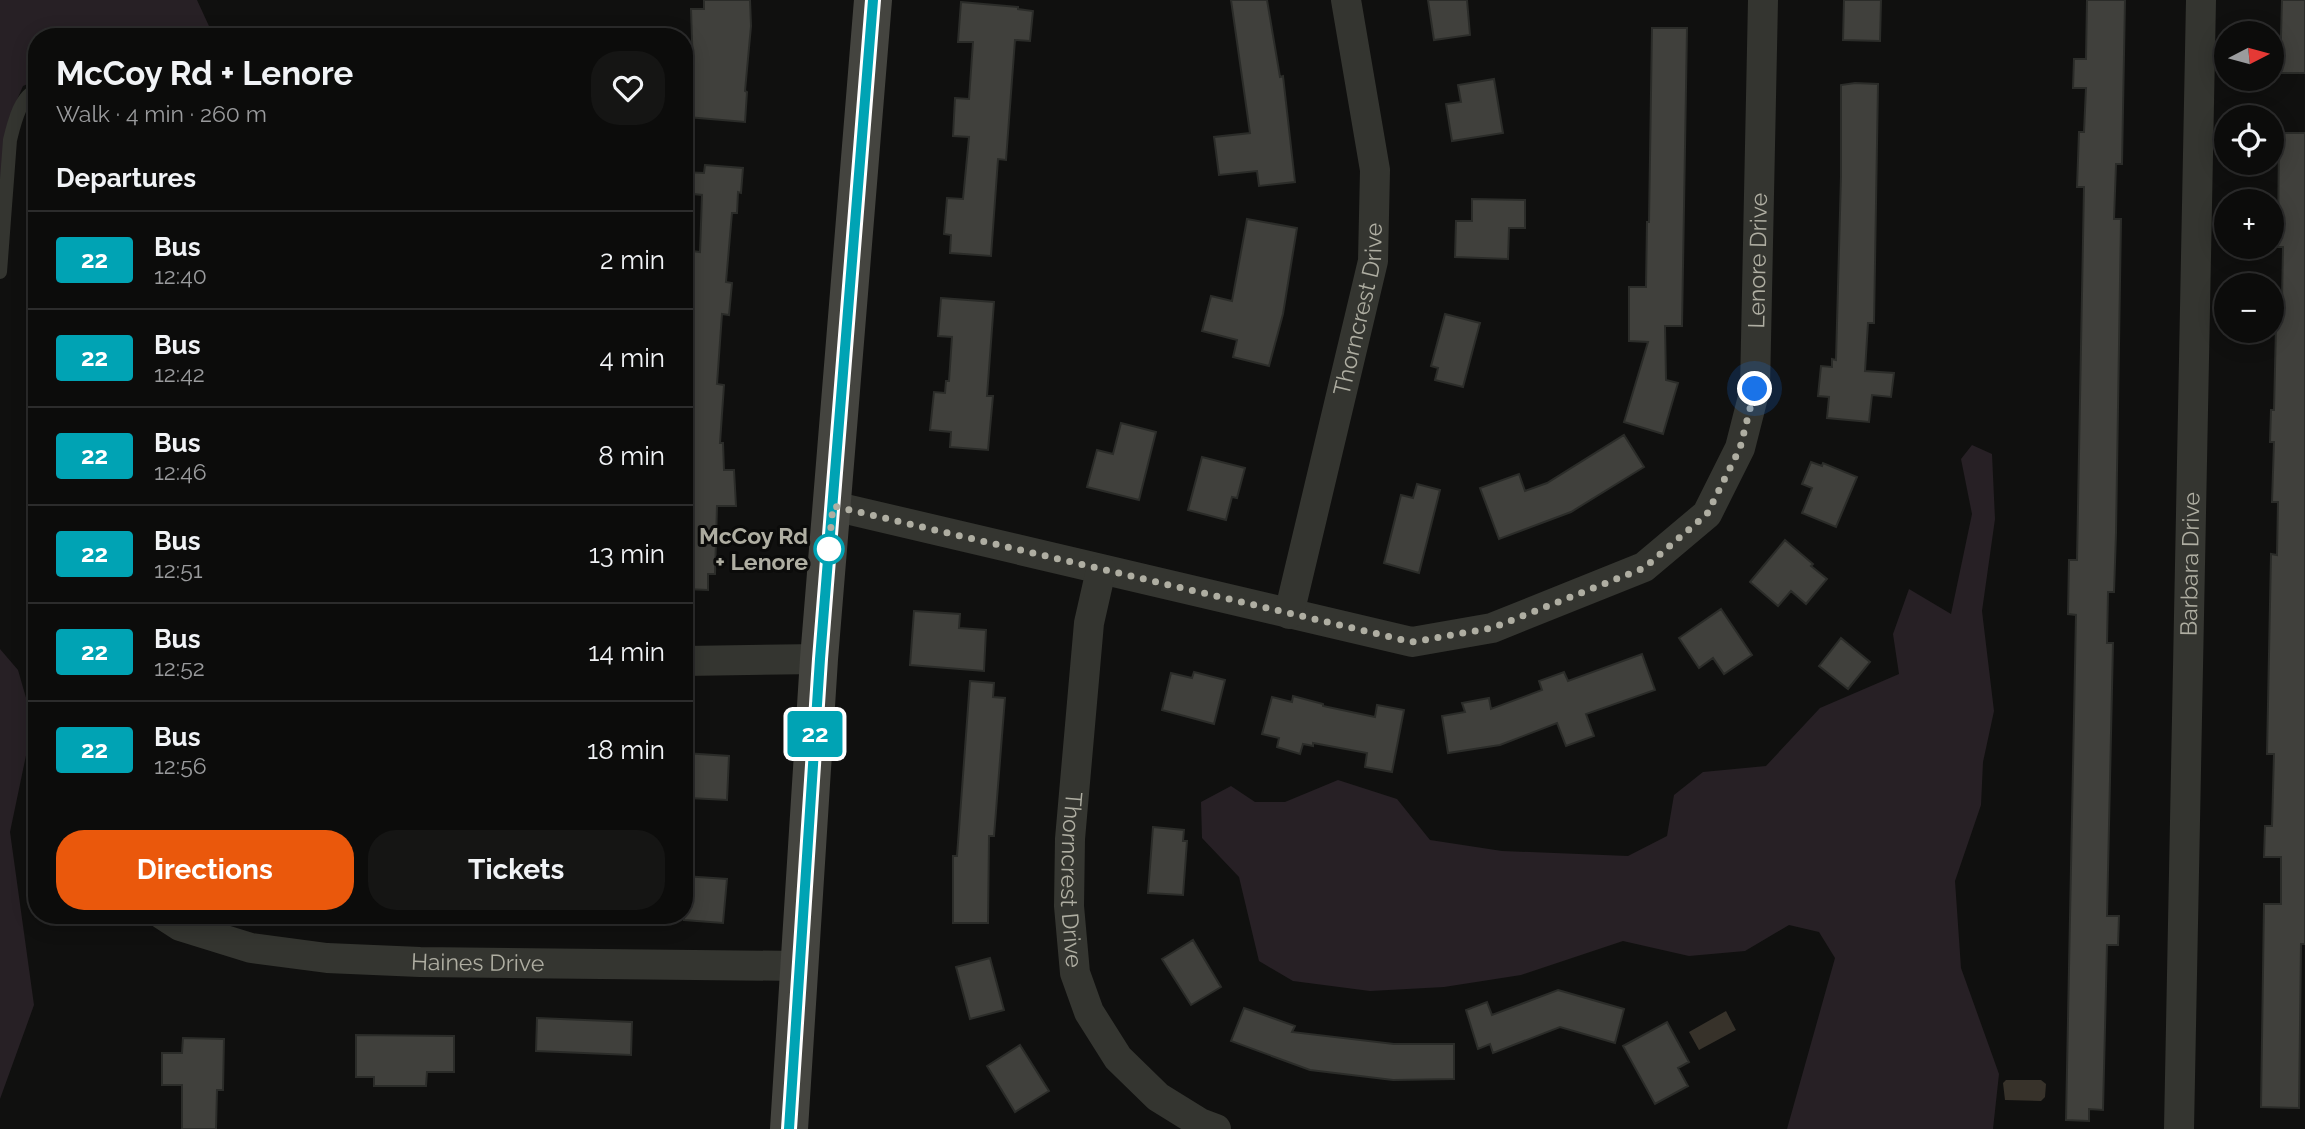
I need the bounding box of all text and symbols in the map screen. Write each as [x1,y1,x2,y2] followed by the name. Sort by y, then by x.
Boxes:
[2214,21,2284,91] north arrow
[2214,21,2284,343] map controls
[591,51,665,125] button: heart
[56,54,353,93] text: McCoy Rd + Lenore
[56,100,267,127] text: Walk · 4 min · 260 m
[2214,105,2284,175] button: locate
[56,163,196,193] text: Departures
[2214,189,2284,259] button: +
[1742,193,1772,329] street label: Lenore Drive
[1327,222,1387,398] street label: Thorncrest Drive
[154,232,201,262] text: Bus
[81,245,108,274] text: 22
[600,245,665,275] text: 2 min
[154,262,207,289] text: 12:40
[2214,273,2284,343] button: −
[154,330,201,360] text: Bus
[81,343,108,372] text: 22
[599,343,665,373] text: 4 min
[154,360,205,387] text: 12:42
[1737,371,1772,406] your location
[154,428,201,458] text: Bus
[81,441,108,470] text: 22
[598,441,665,471] text: 8 min
[154,458,207,485] text: 12:46
[2175,492,2204,636] street label: Barbara Drive
[699,522,808,575] place label: McCoy Rd + Lenore
[154,526,201,556] text: Bus
[814,534,844,564] marker: McCoy Rd + Lenore
[81,539,108,568] text: 22
[589,539,665,569] text: 13 min
[154,556,203,583] text: 12:51
[154,624,201,654] text: Bus
[81,637,108,666] text: 22
[588,637,665,667] text: 14 min
[154,654,205,681] text: 12:52
[784,711,846,757] line badge: 22
[801,719,829,748] text: 22
[154,722,201,752] text: Bus
[81,735,108,764] text: 22
[587,735,665,765] text: 18 min
[154,752,207,779] text: 12:56
[1056,791,1088,969] street label: Thorncrest Drive
[56,830,354,910] button: Directions
[368,830,665,910] button: Tickets
[410,948,544,976] street label: Haines Drive

